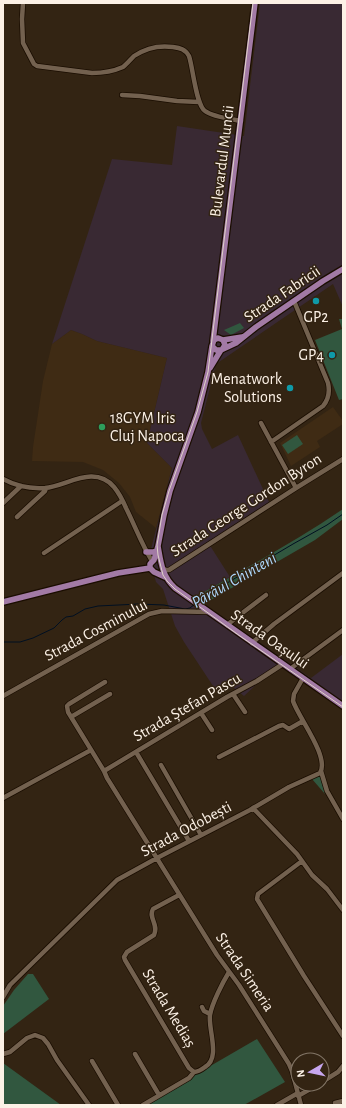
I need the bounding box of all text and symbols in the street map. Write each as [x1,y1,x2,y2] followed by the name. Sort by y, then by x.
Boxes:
[207,104,237,218] street label: Bulevardul Muncii
[241,263,323,325] street label: Strada Fabricii
[311,296,321,306] marker: GP2
[303,309,329,325] place label: GP2
[298,347,324,363] place label: GP4
[327,350,337,360] marker: GP4
[211,371,283,405] place label: Menatwork Solutions
[285,383,295,393] marker: Menatwork Solutions
[110,410,185,445] place label: 18GYM Iris Cluj Napoca
[97,422,107,432] marker: 18GYM Iris Cluj Napoca
[168,450,325,561] street label: Strada George Gordon Byron
[189,549,279,611] water label: Pârâul Chinteni
[42,596,150,664] street label: Strada Cosminului
[227,606,312,673] street label: Strada Oașului
[130,670,245,746] street label: Strada Ștefan Pascu
[138,798,235,861] street label: Strada Odobești
[213,930,277,1014] street label: Strada Simeria
[138,966,199,1051] street label: Strada Mediaș
[290,1052,330,1092] north arrow
[295,1069,307,1078] text: N

